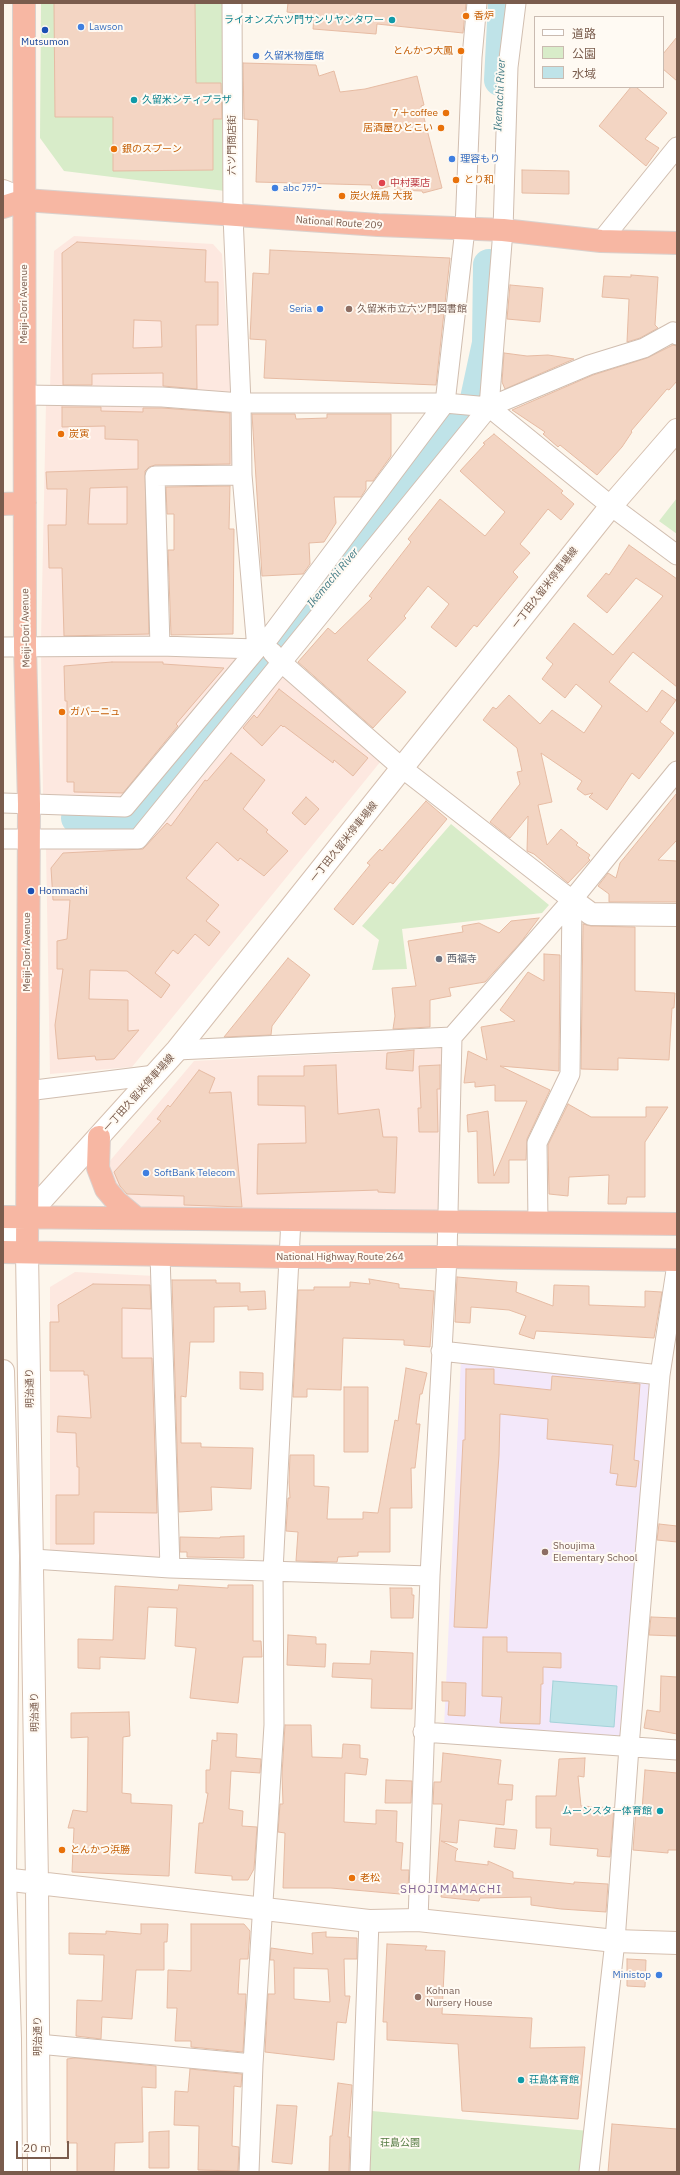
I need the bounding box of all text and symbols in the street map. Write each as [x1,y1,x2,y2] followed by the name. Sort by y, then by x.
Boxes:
[474,10,494,22] place label: 香炉
[461,11,471,21] marker: 香炉
[224,14,384,26] place label: ライオンズ六ツ門サンリヤンタワー
[387,15,397,25] marker: ライオンズ六ツ門サンリヤンタワー
[534,16,664,88] legend
[89,21,123,33] place label: Lawson
[76,22,86,32] marker: Lawson
[40,25,50,35] marker: Mutsumon
[572,26,596,41] text: 道路
[21,36,69,48] place label: Mutsumon
[393,45,453,57] place label: とんかつ大鳳
[456,46,466,56] marker: とんかつ大鳳
[572,46,596,61] text: 公園
[264,50,324,62] place label: 久留米物産館
[251,51,261,61] marker: 久留米物産館
[492,58,508,132] water label: Ikemachi River
[572,66,596,81] text: 水域
[142,94,232,106] place label: 久留米シティプラザ
[129,95,139,105] marker: 久留米シティプラザ
[390,107,438,119] place label: ７＋coffee
[441,108,451,118] marker: ７＋coffee
[226,115,238,175] street label: 六ツ門商店街
[363,122,433,134] place label: 居酒屋ひとこい
[436,123,446,133] marker: 居酒屋ひとこい
[122,143,182,155] place label: 銀のスプーン
[109,144,119,154] marker: 銀のスプーン
[460,153,500,165] place label: 理容もり
[447,154,457,164] marker: 理容もり
[464,174,494,186] place label: とり和
[451,175,461,185] marker: とり和
[390,177,430,189] place label: 中村薬店
[377,178,387,188] marker: 中村薬店
[283,182,322,194] place label: abc ﾌﾗﾜｰ
[270,183,280,193] marker: abc ﾌﾗﾜｰ
[350,190,412,202] place label: 炭火焼鳥 大我
[337,191,347,201] marker: 炭火焼鳥 大我
[295,214,383,232] street label: National Route 209
[18,264,30,344] street label: Meiji-Dori Avenue
[289,303,312,315] place label: Seria
[357,303,467,315] place label: 久留米市立六ツ門図書館
[315,304,325,314] marker: Seria
[344,304,354,314] marker: 久留米市立六ツ門図書館
[69,428,89,440] place label: 炭寅
[56,429,66,439] marker: 炭寅
[509,545,581,631] street label: 一丁田久留米停車場線
[305,546,361,610] water label: Ikemachi River
[19,588,33,668] street label: Meiji-Dori Avenue
[70,706,120,718] place label: ガバーニュ
[57,707,67,717] marker: ガバーニュ
[308,799,380,885] street label: 一丁田久留米停車場線
[39,885,88,897] place label: Hommachi
[26,886,36,896] marker: Hommachi
[21,912,33,992] street label: Meiji-Dori Avenue
[447,953,477,965] place label: 西福寺
[434,954,444,964] marker: 西福寺
[101,1052,177,1134] street label: 一丁田久留米停車場線
[154,1167,235,1179] place label: SoftBank Telecom
[141,1168,151,1178] marker: SoftBank Telecom
[276,1251,404,1263] street label: National Highway Route 264
[24,1368,36,1408] street label: 明治通り
[553,1540,637,1564] place label: Shoujima Elementary School
[540,1547,550,1557] marker: Shoujima Elementary School
[29,1692,41,1732] street label: 明治通り
[562,1805,652,1817] place label: ムーンスター体育館
[655,1806,665,1816] marker: ムーンスター体育館
[70,1844,130,1856] place label: とんかつ浜勝
[57,1845,67,1855] marker: とんかつ浜勝
[360,1872,380,1884] place label: 老松
[347,1873,357,1883] marker: 老松
[400,1883,502,1897] district label: SHOJIMAMACHI
[613,1969,651,1981] place label: Ministop
[654,1970,664,1980] marker: Ministop
[426,1985,493,2008] place label: Kohnan Nursery House
[413,1992,423,2002] marker: Kohnan Nursery House
[32,2016,44,2056] street label: 明治通り
[529,2074,579,2086] place label: 荘島体育館
[516,2075,526,2085] marker: 荘島体育館
[18,2133,71,2159] scale bar
[380,2137,420,2149] park label: 荘島公園
[23,2140,51,2155] text: 20 m

